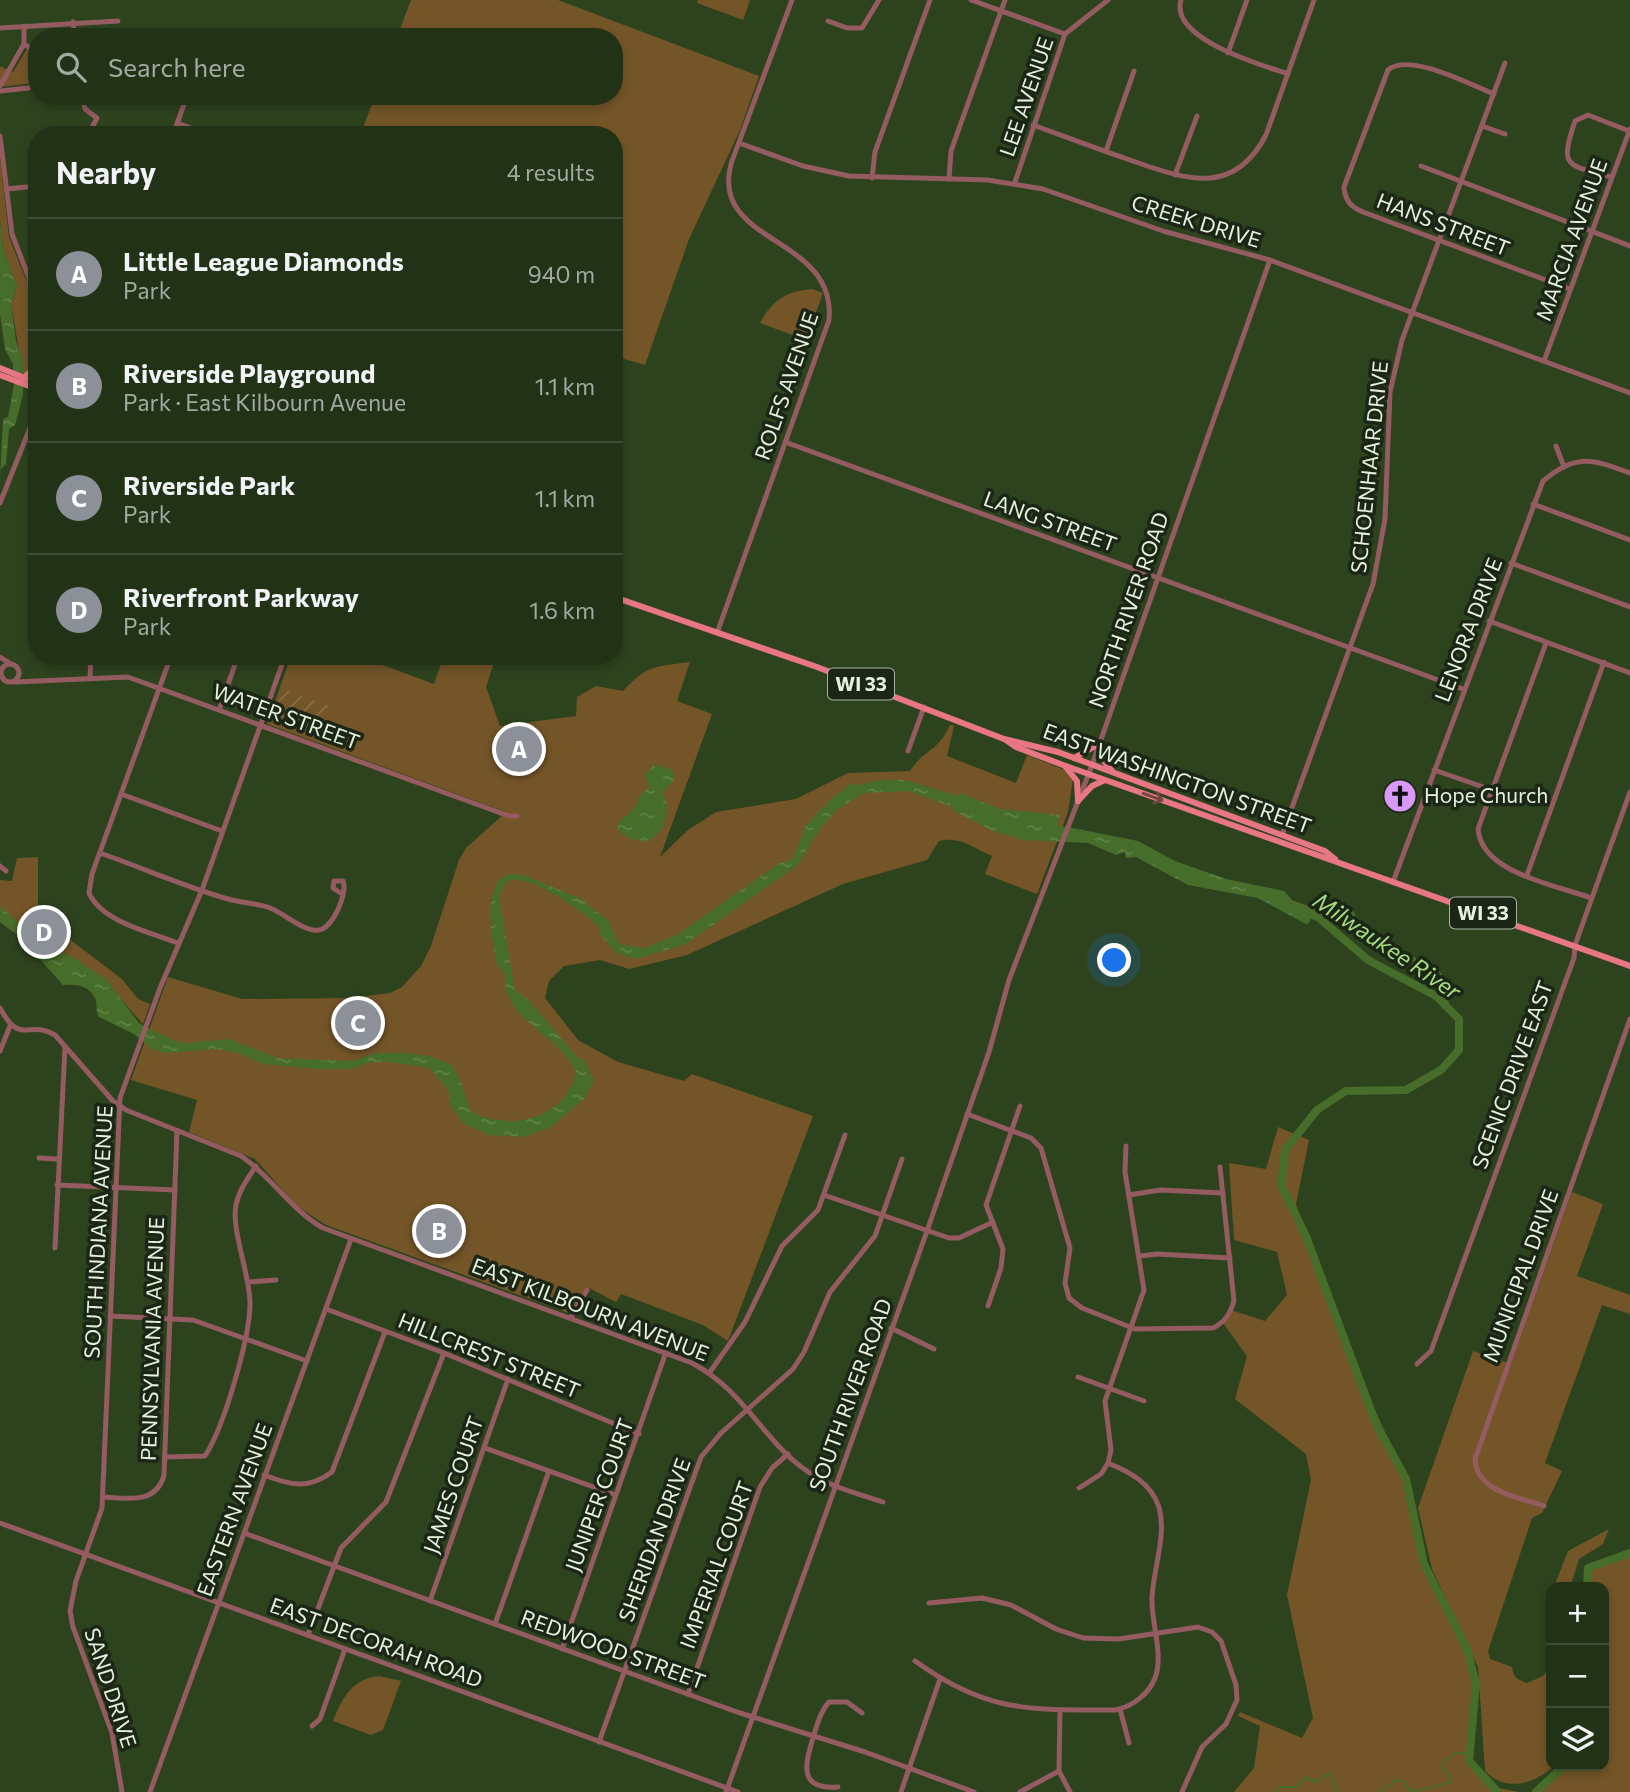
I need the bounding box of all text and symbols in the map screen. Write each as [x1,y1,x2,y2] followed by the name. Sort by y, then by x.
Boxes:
[28,28,623,105] search box
[994,34,1058,159] street label: LEE AVENUE
[52,48,90,86] icon: search
[108,51,246,82] text: Search here
[56,153,156,190] text: Nearby
[1530,155,1612,324] street label: MARCIA AVENUE
[507,158,595,186] text: 4 results
[1374,187,1514,260] street label: HANS STREET
[1129,189,1264,252] street label: CREEK DRIVE
[123,245,404,276] text: Little League Diamonds
[71,260,87,288] text: A
[528,260,595,288] text: 940 m
[123,276,171,304] text: Park
[749,308,823,463] street label: ROLFS AVENUE
[123,357,376,388] text: Riverside Playground
[1345,360,1392,574] street label: SCHOENHAAR DRIVE
[71,372,87,400] text: B
[535,372,595,400] text: 1.1 km
[123,388,406,416] text: Park · East Kilbourn Avenue
[123,469,295,500] text: Riverside Park
[71,484,87,512] text: C
[535,484,595,512] text: 1.1 km
[981,485,1120,556] street label: LANG STREET
[123,500,171,528] text: Park
[1082,509,1173,711] street label: NORTH RIVER ROAD
[1429,554,1507,705] street label: LENORA DRIVE
[123,581,359,612] text: Riverfront Parkway
[71,596,87,624] text: D
[529,596,595,624] text: 1.6 km
[123,612,171,640] text: Park
[828,668,894,699] road number: WI 33
[210,677,363,754] street label: WATER STREET
[1040,717,1315,838] street label: EAST WASHINGTON STREET
[496,723,542,775] pin: A
[1381,777,1419,815] church icon: Hope Church
[1424,782,1548,807] place label: Hope Church
[1141,791,1163,804] one-way arrow
[1309,886,1467,1005] water label: Milwaukee River
[1450,897,1516,928] road number: WI 33
[21,906,67,958] pin: D
[1097,943,1131,977] your location
[1466,977,1557,1172] street label: SCENIC DRIVE EAST
[335,997,381,1049] pin: C
[78,1105,117,1359] street label: SOUTH INDIANA AVENUE
[1477,1186,1562,1365] street label: MUNICIPAL DRIVE
[416,1205,462,1257] pin: B
[135,1216,168,1461] street label: PENNSYLVANIA AVENUE
[468,1252,713,1365] street label: EAST KILBOURN AVENUE
[803,1295,896,1494] street label: SOUTH RIVER ROAD
[395,1307,584,1402] street label: HILLCREST STREET
[417,1413,488,1556] street label: JAMES COURT
[559,1415,638,1574] street label: JUNIPER COURT
[191,1420,277,1599] street label: EASTERN AVENUE
[612,1454,695,1625] street label: SHERIDAN DRIVE
[674,1477,757,1651] street label: IMPERIAL COURT
[1546,1582,1609,1771] map controls
[1546,1582,1609,1645] button: +
[267,1591,486,1692] street label: EAST DECORAH ROAD
[518,1604,709,1694] street label: REDWOOD STREET
[80,1625,143,1751] street label: SAND DRIVE
[1546,1645,1609,1708] button: −
[1546,1708,1609,1771] button: layers

